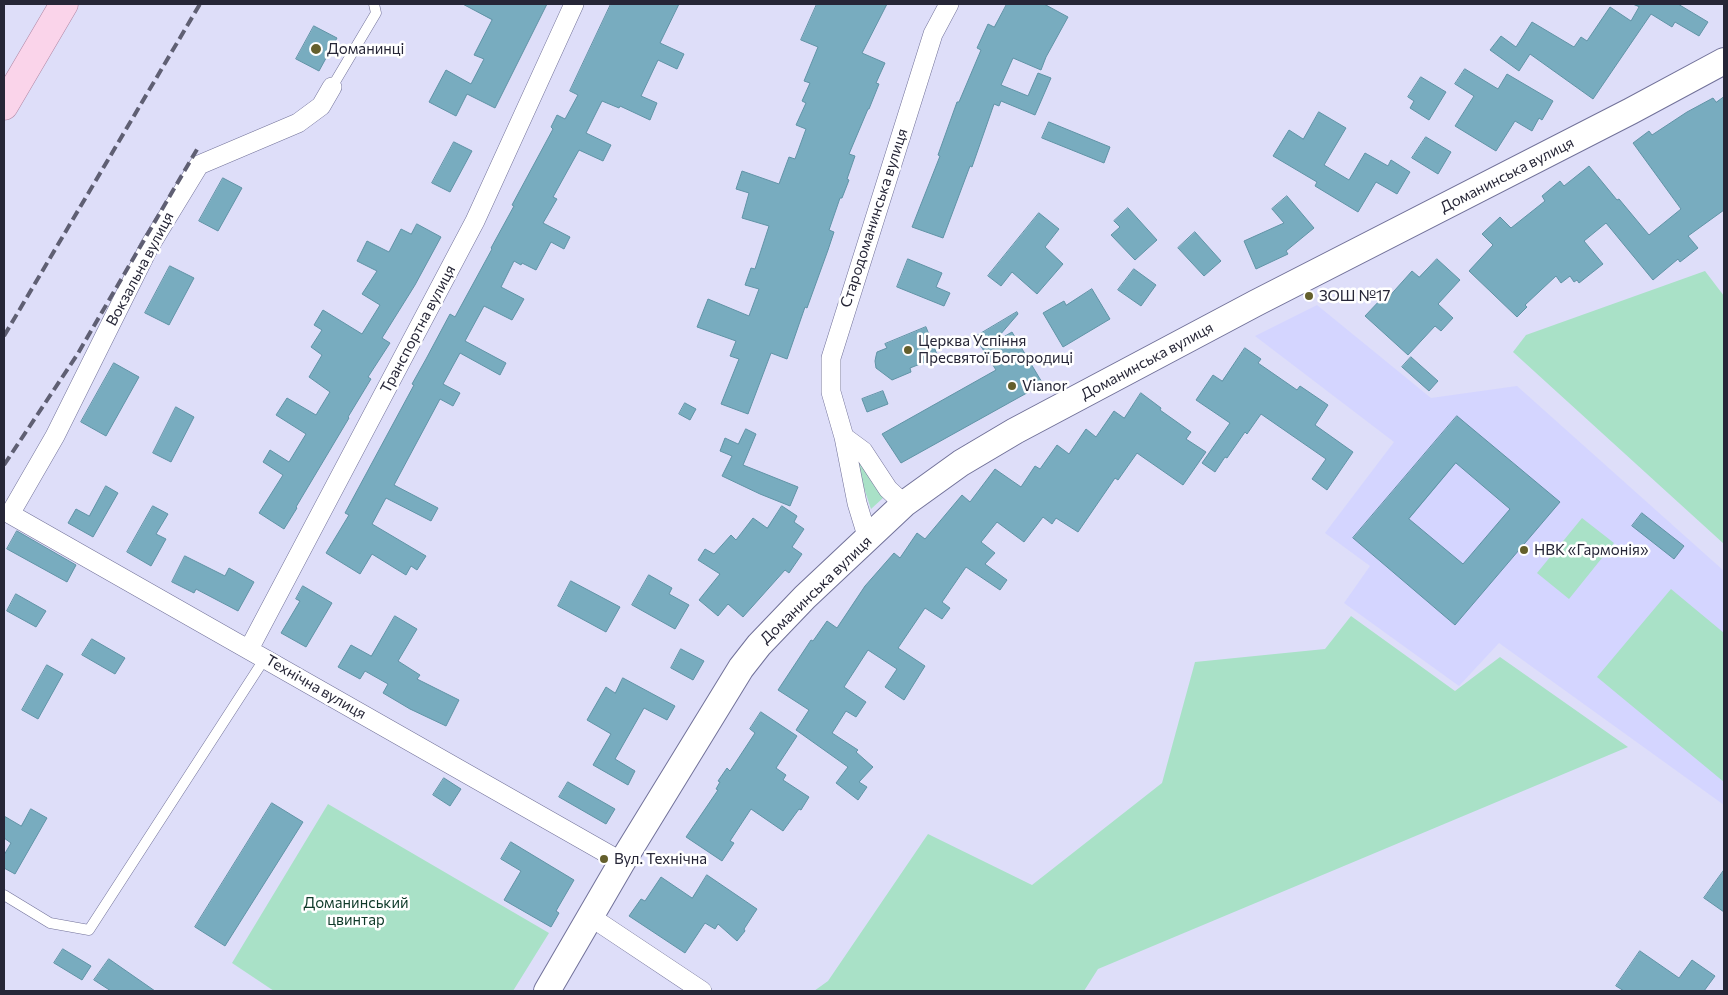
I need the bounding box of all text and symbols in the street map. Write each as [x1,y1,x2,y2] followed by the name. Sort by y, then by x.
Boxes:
[327,40,404,58] place label: Доманинці
[309,42,323,56] marker: Доманинці
[837,126,911,310] street label: Стародоманинська вулиця
[1437,133,1577,217] street label: Доманинська вулиця
[102,209,178,329] street label: Вокзальна вулиця
[377,262,459,396] street label: Транспортна вулиця
[1319,287,1390,305] place label: ЗОШ №17
[1303,290,1315,302] marker: ЗОШ №17
[1078,318,1216,404] street label: Доманинська вулиця
[918,332,1073,367] place label: Церква Успіння Пресвятої Богородиці
[902,344,914,356] marker: Церква Успіння Пресвятої Богородиці
[1022,377,1068,395] place label: Vianor
[1006,380,1018,392] marker: Vianor
[757,532,875,648] street label: Доманинська вулиця
[1534,541,1649,559] place label: НВК «Гармонія»
[1518,544,1530,556] marker: НВК «Гармонія»
[263,651,369,723] street label: Технічна вулиця
[614,850,707,868] place label: Вул. Технічна
[598,853,610,865] marker: Вул. Технічна
[303,894,409,929] park label: Доманинський цвинтар

